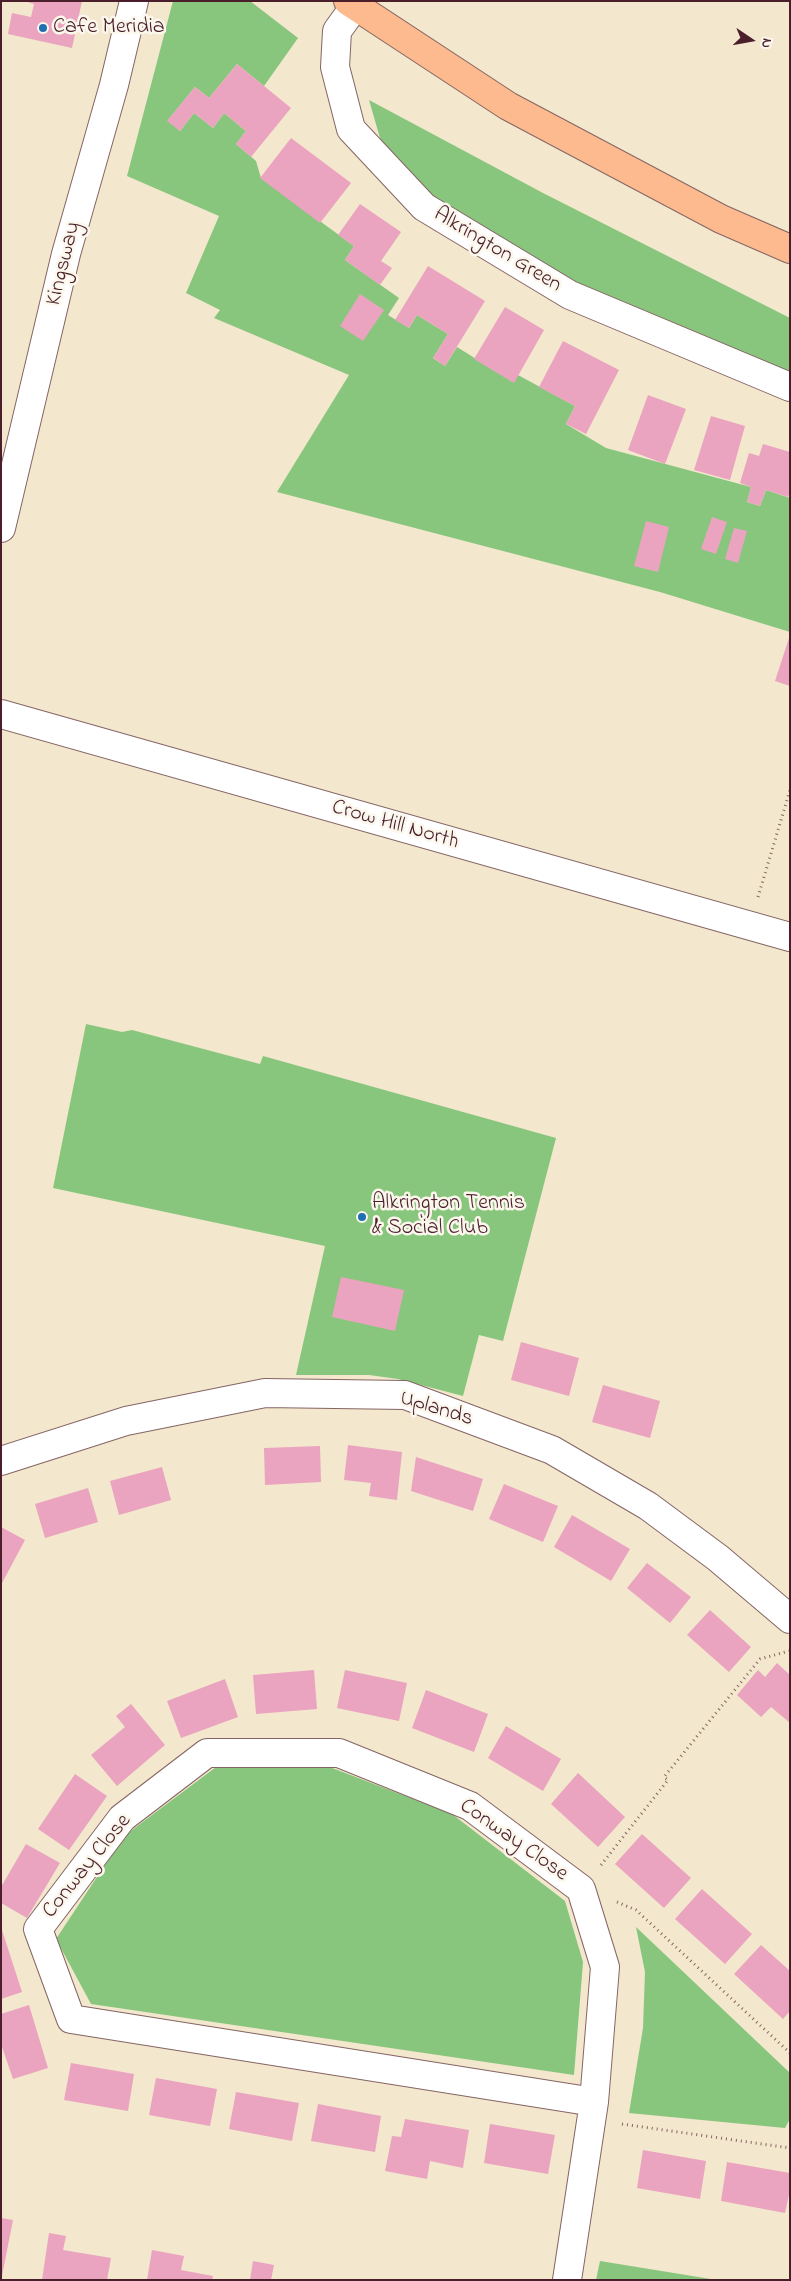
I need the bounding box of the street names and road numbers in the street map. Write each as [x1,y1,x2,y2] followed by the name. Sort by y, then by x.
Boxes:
[428,202,566,300] street label: Alkrington Green
[42,220,88,308] street label: Kingsway
[328,795,462,857] street label: Crow Hill North
[396,1386,476,1434] street label: Uplands
[454,1794,572,1888] street label: Conway Close
[38,1809,138,1925] street label: Conway Close

